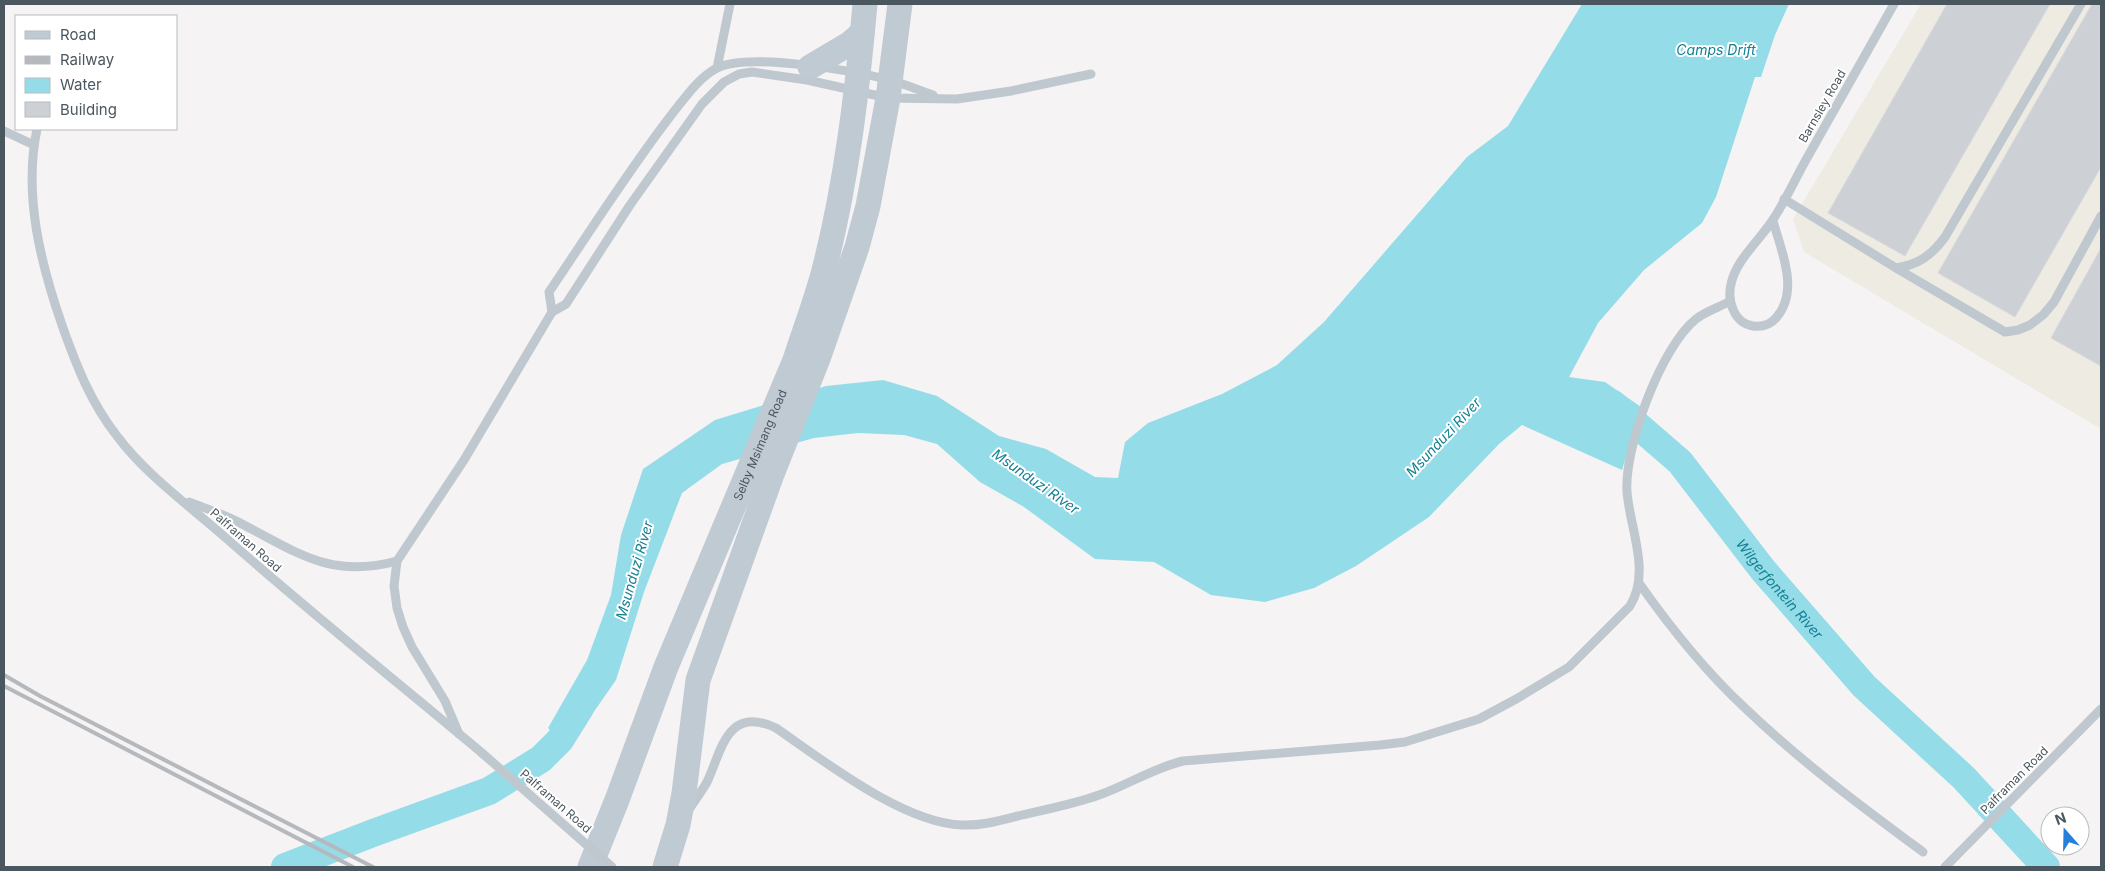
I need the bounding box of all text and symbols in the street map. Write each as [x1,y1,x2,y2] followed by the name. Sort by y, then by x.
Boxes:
[15,15,178,130] legend
[60,25,96,44] text: Road
[1676,41,1756,58] water label: Camps Drift
[60,50,115,69] text: Railway
[1795,67,1849,145] street label: Barnsley Road
[60,75,102,94] text: Water
[60,100,117,119] text: Building
[729,387,789,503] street label: Selby Msimang Road
[1402,393,1484,480] water label: Msunduzi River
[989,445,1083,518] water label: Msunduzi River
[207,505,285,575] street label: Palframan Road
[612,518,656,621] water label: Msunduzi River
[1733,535,1828,643] water label: Wilgerfontein River
[1977,743,2051,817] street label: Palframan Road
[517,766,595,836] street label: Palframan Road
[2040,806,2090,856] north arrow
[2052,809,2068,828] text: N

